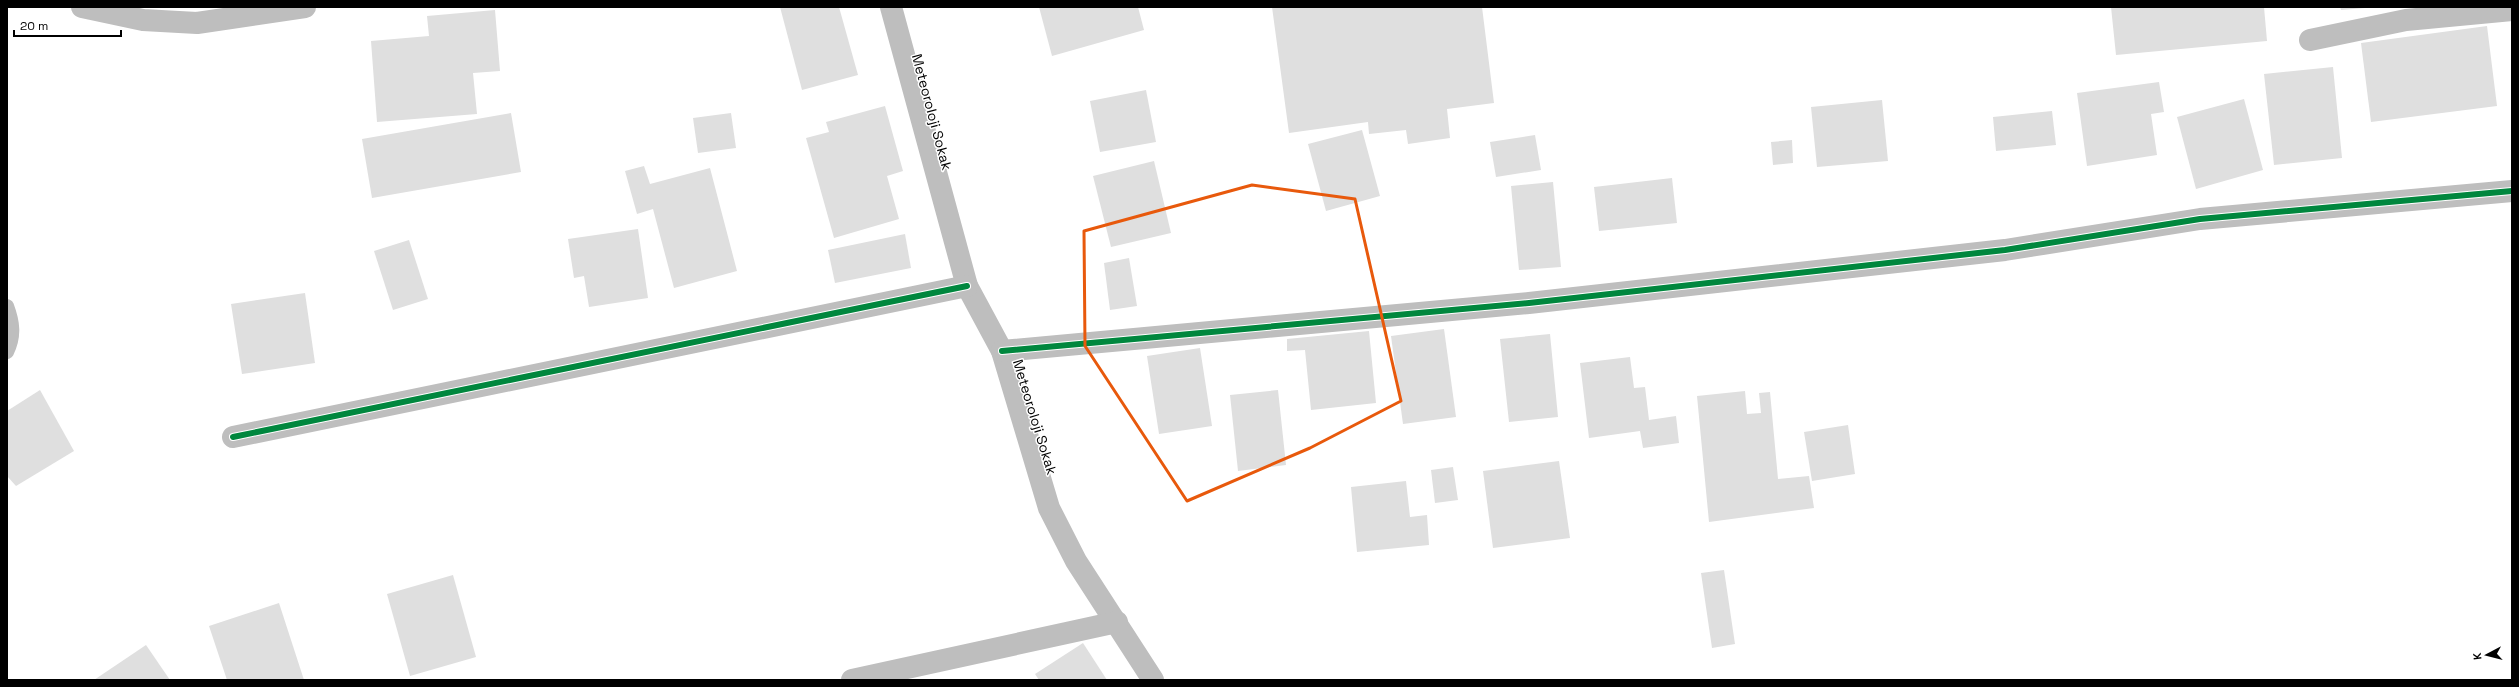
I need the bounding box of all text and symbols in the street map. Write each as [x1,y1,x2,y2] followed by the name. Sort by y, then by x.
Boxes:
[14,12,121,38] scale bar
[20,18,48,34] text: 20 m
[908,52,956,173] street label: Meteoroloji Sokak
[1009,357,1061,477] street label: Meteoroloji Sokak
[2467,635,2507,675] north arrow
[2470,652,2484,660] text: K

